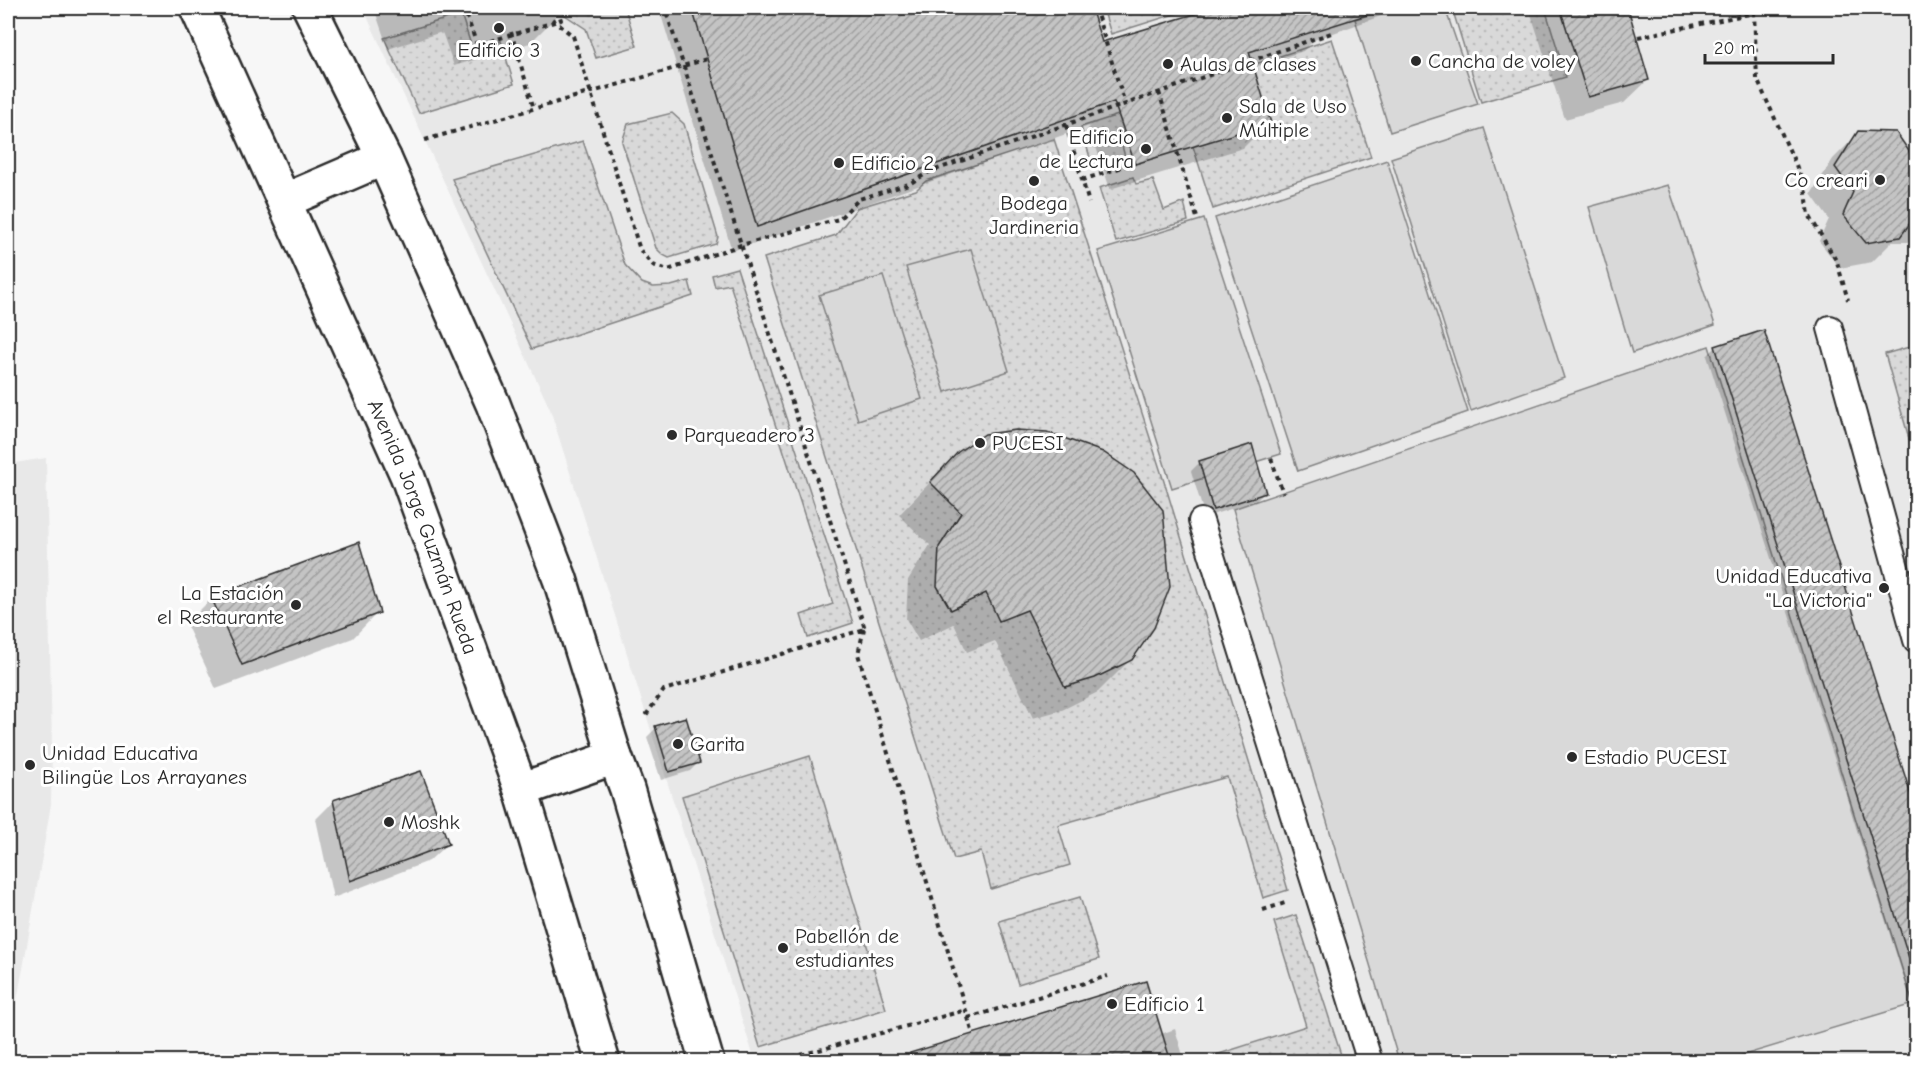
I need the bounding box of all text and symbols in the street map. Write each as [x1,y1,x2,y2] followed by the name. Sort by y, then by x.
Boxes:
[492,21,506,35] marker: Edificio 3
[1705,27,1832,65] scale bar
[458,38,540,62] place label: Edificio 3
[1714,38,1755,59] text: 20 m
[1428,49,1576,73] place label: Cancha de voley
[1180,52,1316,76] place label: Aulas de clases
[1409,54,1423,68] marker: Cancha de voley
[1161,57,1175,71] marker: Aulas de clases
[1239,94,1347,142] place label: Sala de Uso Múltiple
[1220,111,1234,125] marker: Sala de Uso Múltiple
[1039,125,1134,173] place label: Edificio de Lectura
[1139,142,1153,156] marker: Edificio de Lectura
[851,151,934,175] place label: Edificio 2
[832,156,846,170] marker: Edificio 2
[1784,168,1868,192] place label: Co creari
[1873,173,1887,187] marker: Co creari
[1027,174,1041,188] marker: Bodega Jardineria
[989,191,1079,239] place label: Bodega Jardineria
[363,396,483,657] street label: Avenida Jorge Guzmán Rueda
[684,423,815,447] place label: Parqueadero 3
[665,428,679,442] marker: Parqueadero 3
[992,431,1064,455] place label: PUCESI
[973,436,987,450] marker: PUCESI
[1716,564,1872,612] place label: Unidad Educativa "La Victoria"
[157,581,284,629] place label: La Estación el Restaurante
[1877,581,1891,595] marker: Unidad Educativa "La Victoria"
[289,598,303,612] marker: La Estación el Restaurante
[690,732,745,756] place label: Garita
[671,737,685,751] marker: Garita
[42,741,247,789] place label: Unidad Educativa Bilingüe Los Arrayanes
[1584,745,1727,769] place label: Estadio PUCESI
[1565,750,1579,764] marker: Estadio PUCESI
[23,758,37,772] marker: Unidad Educativa Bilingüe Los Arrayanes
[401,810,460,834] place label: Moshk
[382,815,396,829] marker: Moshk
[795,924,899,972] place label: Pabellón de estudiantes
[776,941,790,955] marker: Pabellón de estudiantes
[1124,992,1205,1016] place label: Edificio 1
[1105,997,1119,1011] marker: Edificio 1

